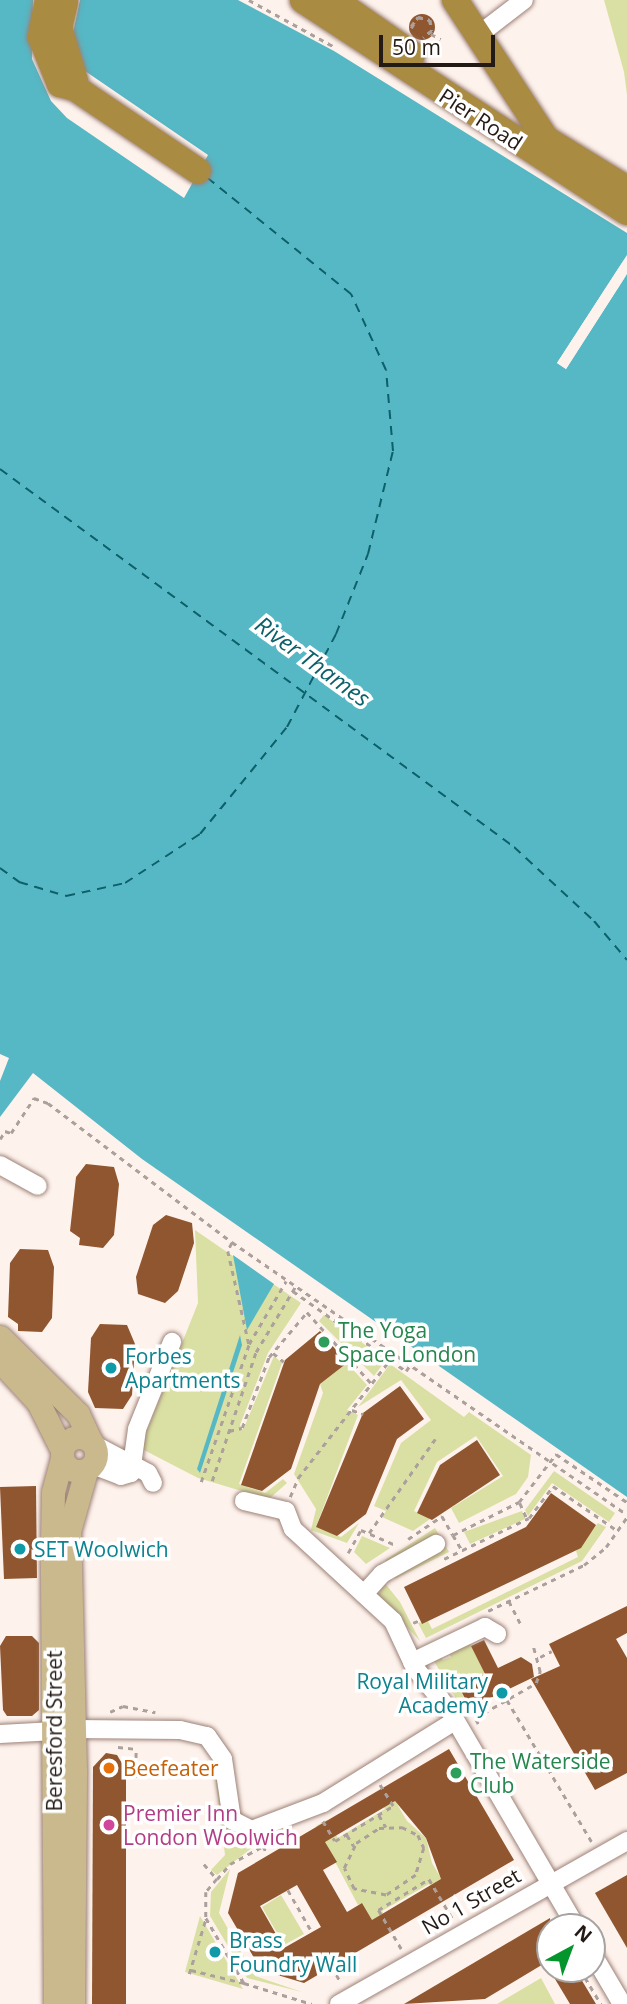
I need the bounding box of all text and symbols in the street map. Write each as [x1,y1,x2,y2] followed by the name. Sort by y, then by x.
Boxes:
[382,21,498,65] scale bar
[392,33,441,61] text: 50 m
[435,83,527,155] street label: Pier Road
[250,610,376,712] water label: River Thames
[338,1317,476,1367] place label: The Yoga Space London
[316,1334,332,1350] marker: The Yoga Space London
[125,1343,240,1393] place label: Forbes Apartments
[103,1360,119,1376] marker: Forbes Apartments
[34,1536,169,1562] place label: SET Woolwich
[12,1541,28,1557] marker: SET Woolwich
[41,1651,67,1811] street label: Beresford Street
[356,1668,488,1718] place label: Royal Military Academy
[494,1685,510,1701] marker: Royal Military Academy
[470,1748,611,1798] place label: The Waterside Club
[123,1755,219,1781] place label: Beefeater
[101,1760,117,1776] marker: Beefeater
[448,1765,464,1781] marker: The Waterside Club
[123,1800,298,1850] place label: Premier Inn London Woolwich
[101,1817,117,1833] marker: Premier Inn London Woolwich
[417,1863,525,1939] street label: No 1 Street
[536,1913,606,1983] north arrow
[569,1919,598,1949] text: N
[229,1927,357,1977] place label: Brass Foundry Wall
[207,1944,223,1960] marker: Brass Foundry Wall

